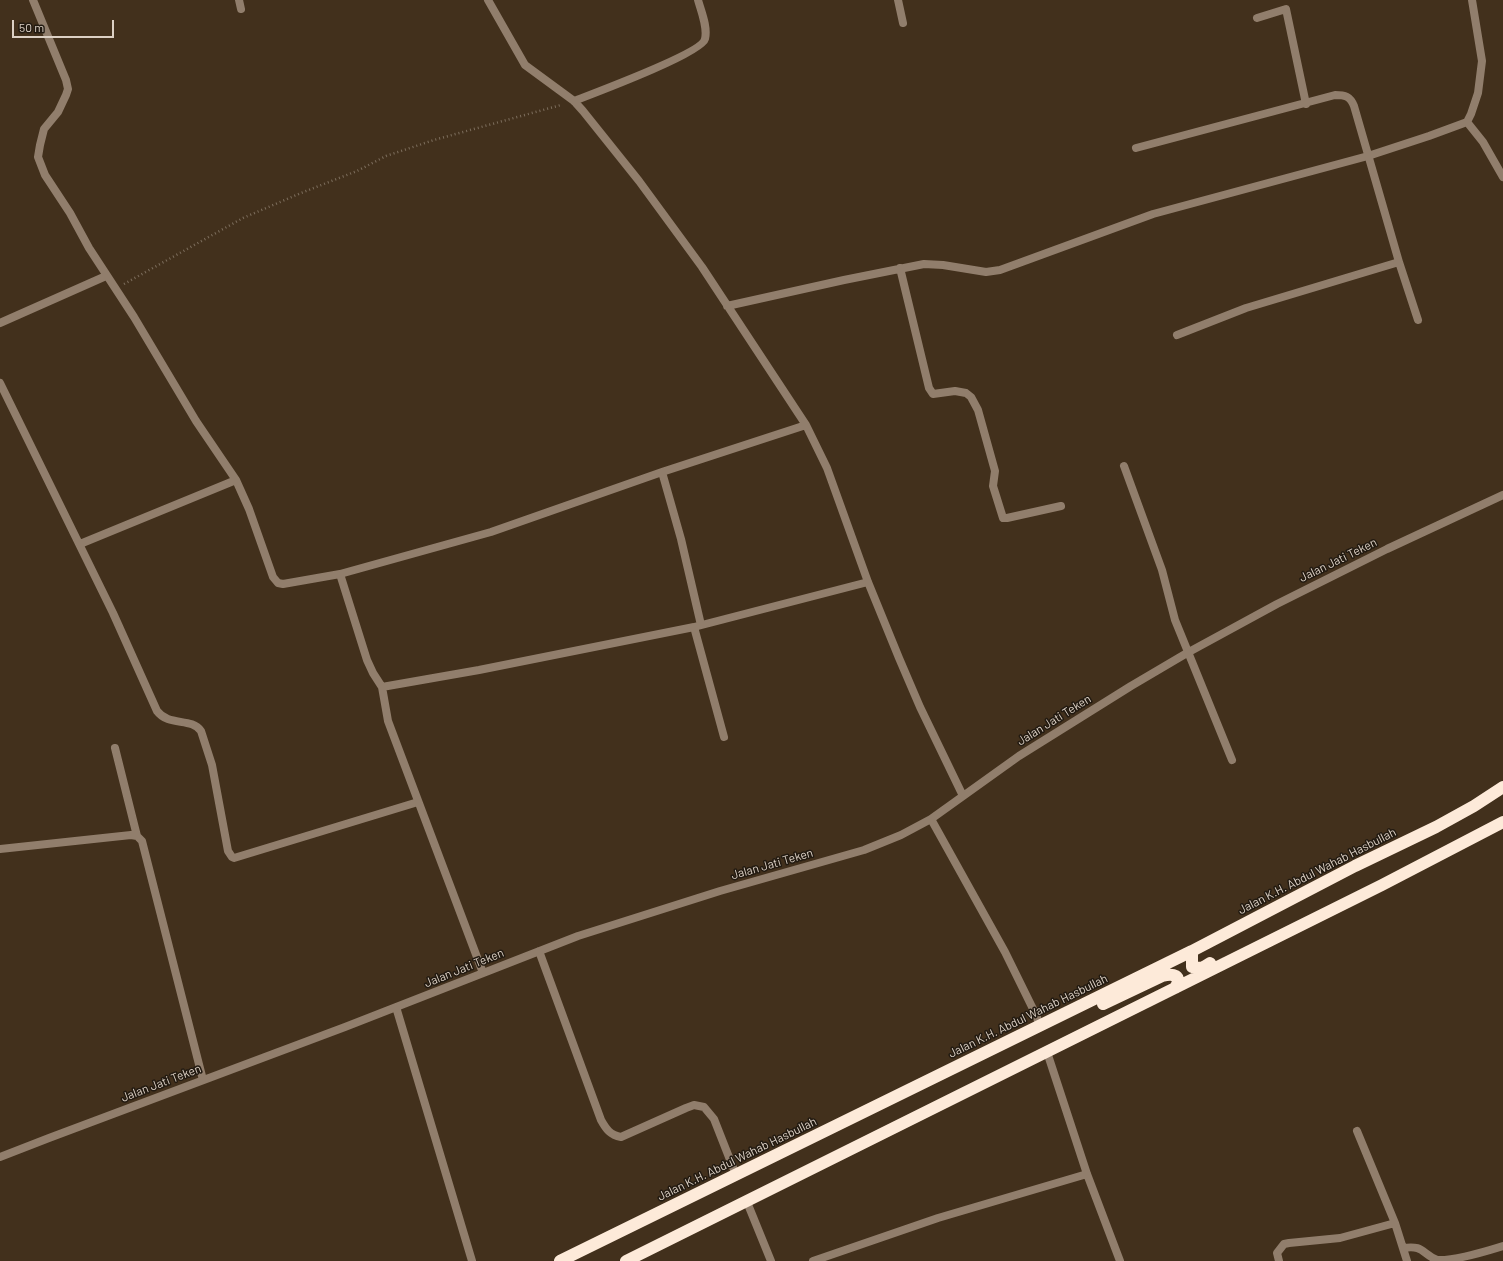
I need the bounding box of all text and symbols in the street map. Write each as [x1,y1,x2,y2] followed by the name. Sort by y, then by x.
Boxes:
[14,12,116,38] scale bar
[19,20,44,34] text: 50 m
[1297,535,1379,585] street label: Jalan Jati Teken
[1014,691,1094,749] street label: Jalan Jati Teken
[1236,825,1398,917] street label: Jalan K.H. Abdul Wahab Hasbullah
[729,845,815,883] street label: Jalan Jati Teken
[422,945,506,991] street label: Jalan Jati Teken
[946,971,1110,1061] street label: Jalan K.H. Abdul Wahab Hasbullah
[119,1061,203,1105] street label: Jalan Jati Teken
[655,1114,819,1204] street label: Jalan K.H. Abdul Wahab Hasbullah

